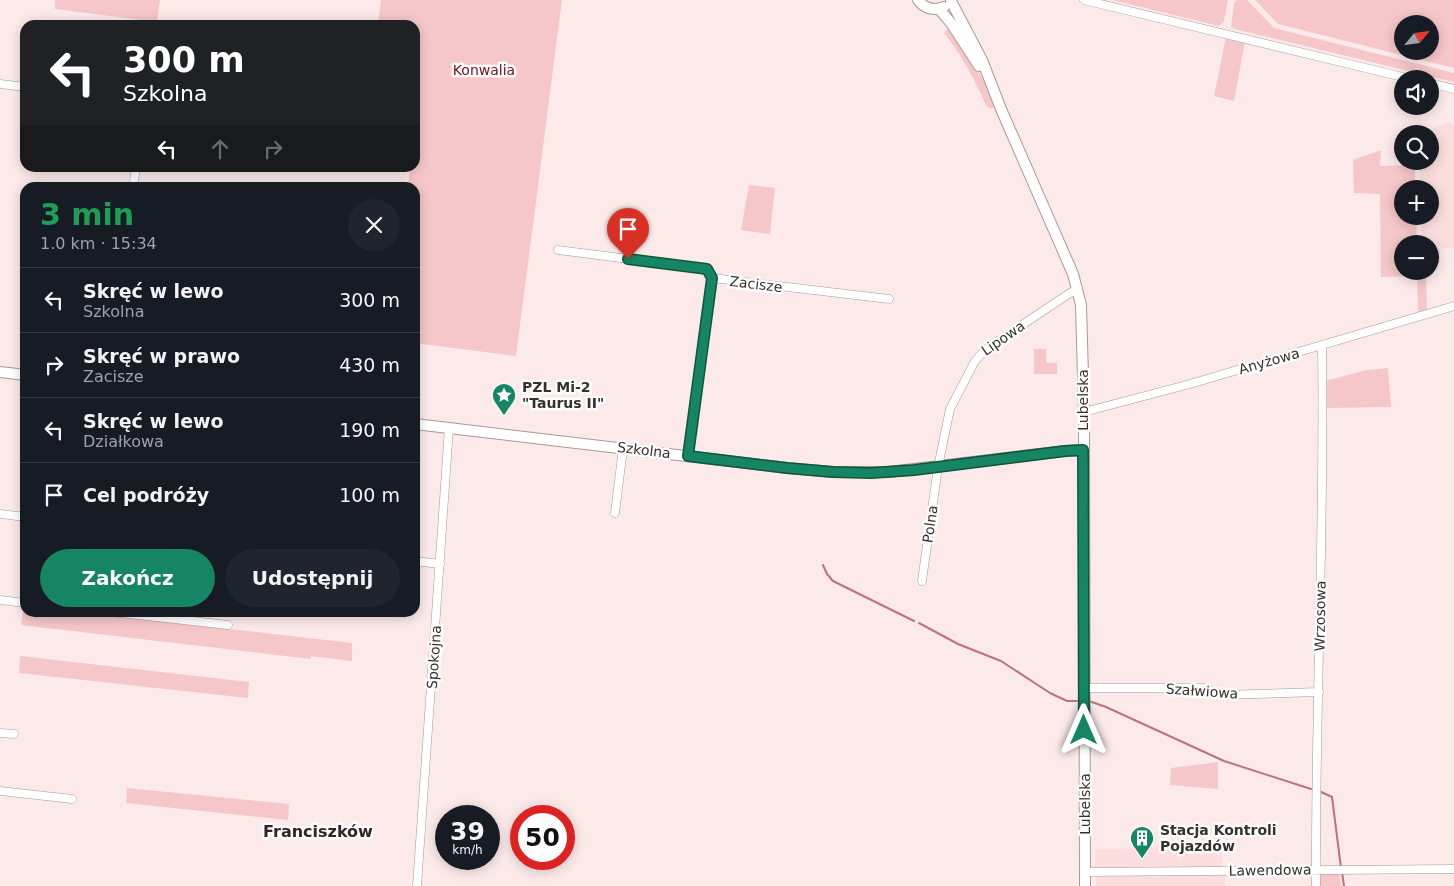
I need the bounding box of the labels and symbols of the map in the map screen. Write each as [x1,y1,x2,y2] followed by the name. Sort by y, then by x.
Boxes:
[1394,15,1439,60] north arrow
[453,62,515,78] park label: Konwalia
[607,208,649,259] pin
[729,273,783,295] street label: Zacisze
[978,317,1028,359] street label: Lipowa
[1237,345,1301,377] street label: Anyżowa
[1075,369,1091,431] street label: Lubelska
[522,379,604,411] place label: PZL Mi-2 "Taurus II"
[491,382,517,416] place icon: PZL Mi-2 "Taurus II"
[616,439,672,461] street label: Szkolna
[919,504,941,544] street label: Polna
[1311,580,1329,652] street label: Wrzosowa
[424,625,444,689] street label: Spokojna
[1165,680,1239,702] street label: Szałwiowa
[1057,703,1109,755] position arrow
[1077,773,1093,835] street label: Lubelska
[510,805,575,870] speed limit sign: 50
[263,822,373,841] district label: Franciszków
[1160,822,1277,854] place label: Stacja Kontroli Pojazdów
[1129,825,1155,859] building icon: Stacja Kontroli Pojazdów
[1228,861,1312,879] street label: Lawendowa

